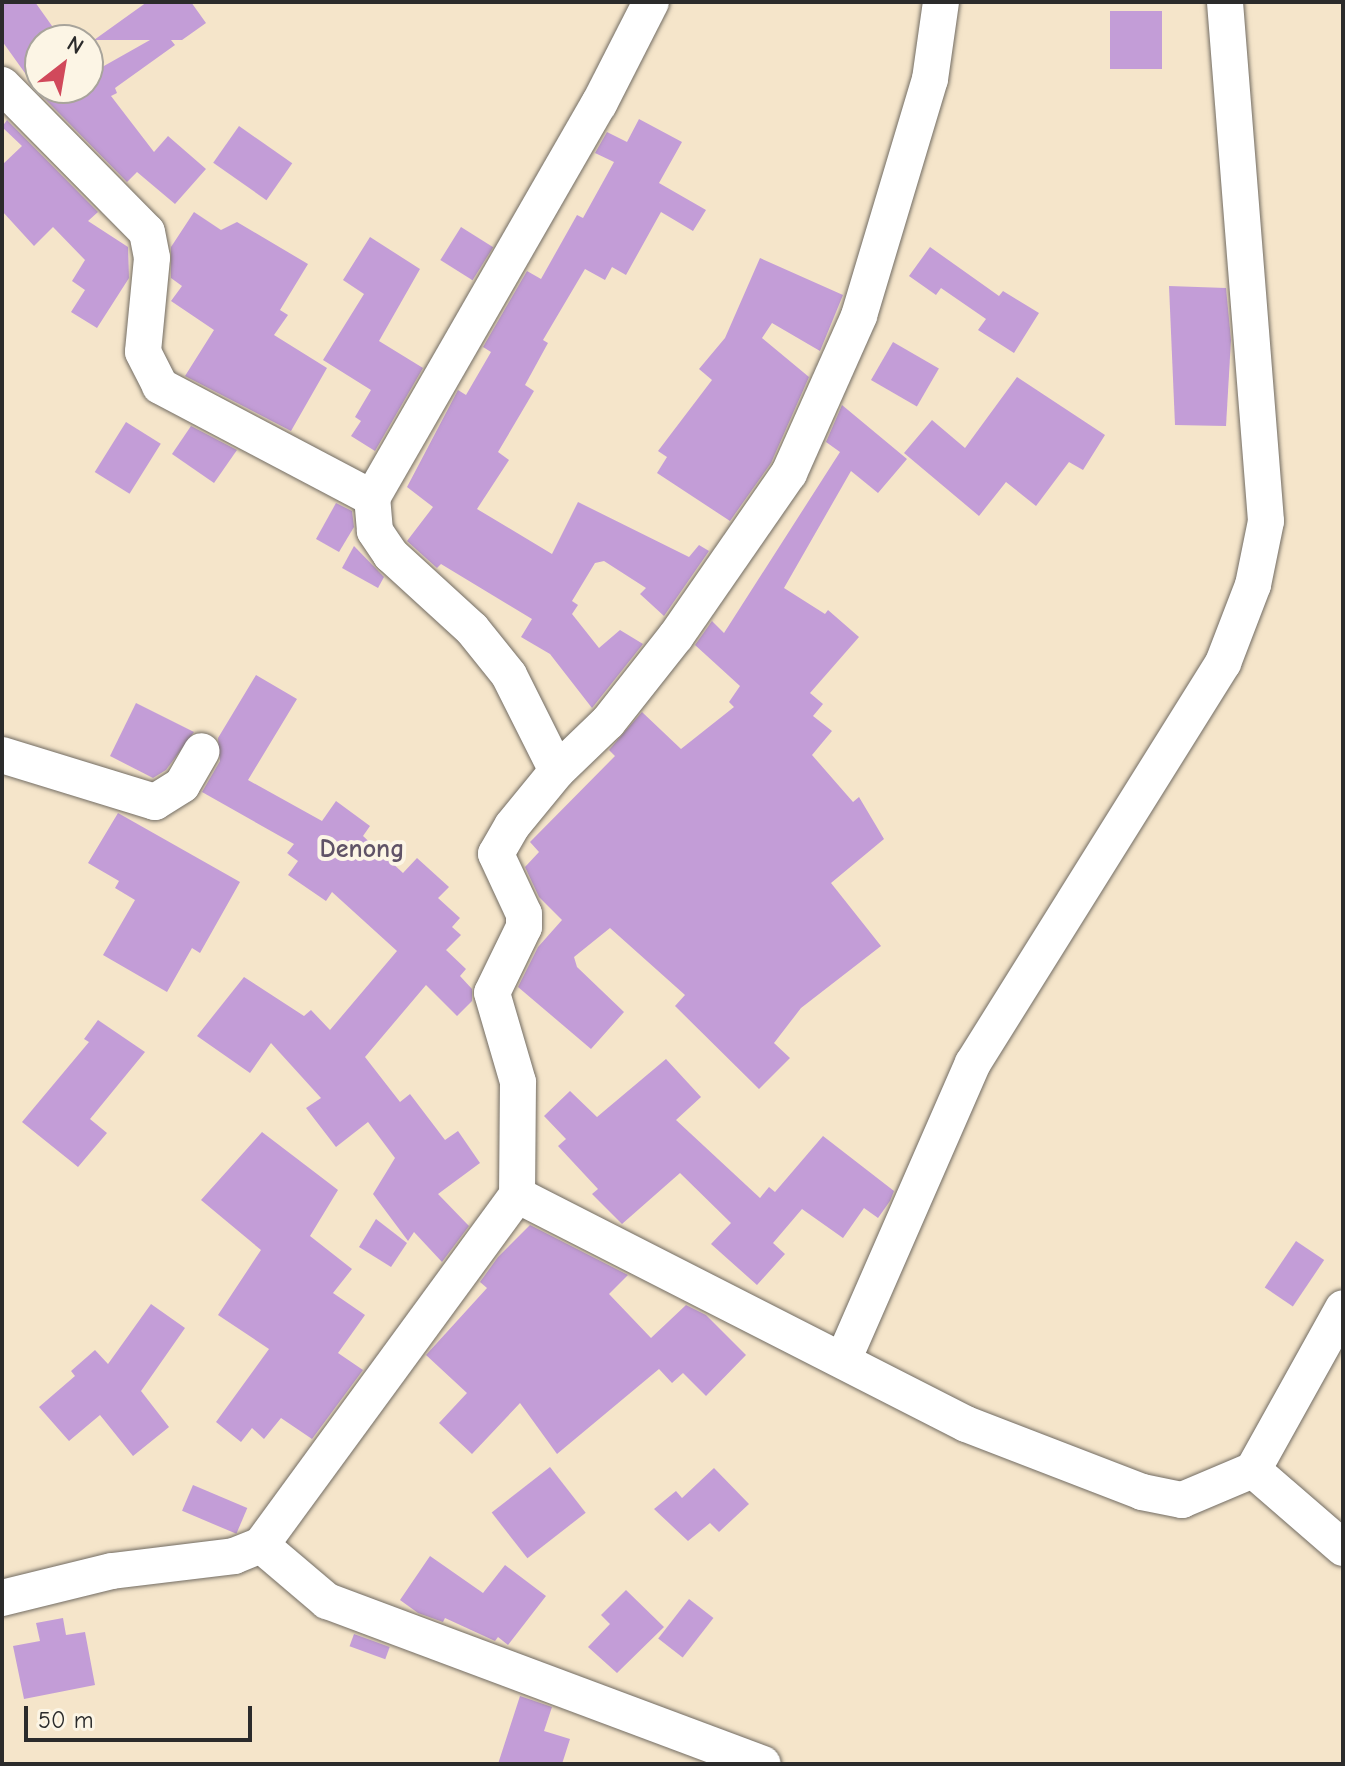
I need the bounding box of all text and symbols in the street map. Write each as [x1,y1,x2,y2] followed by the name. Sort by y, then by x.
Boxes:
[24,24,104,104] north arrow
[62,30,88,60] text: N
[320,834,404,866] district label: Denong
[28,1690,256,1740] scale bar
[38,1706,94,1734] text: 50 m

